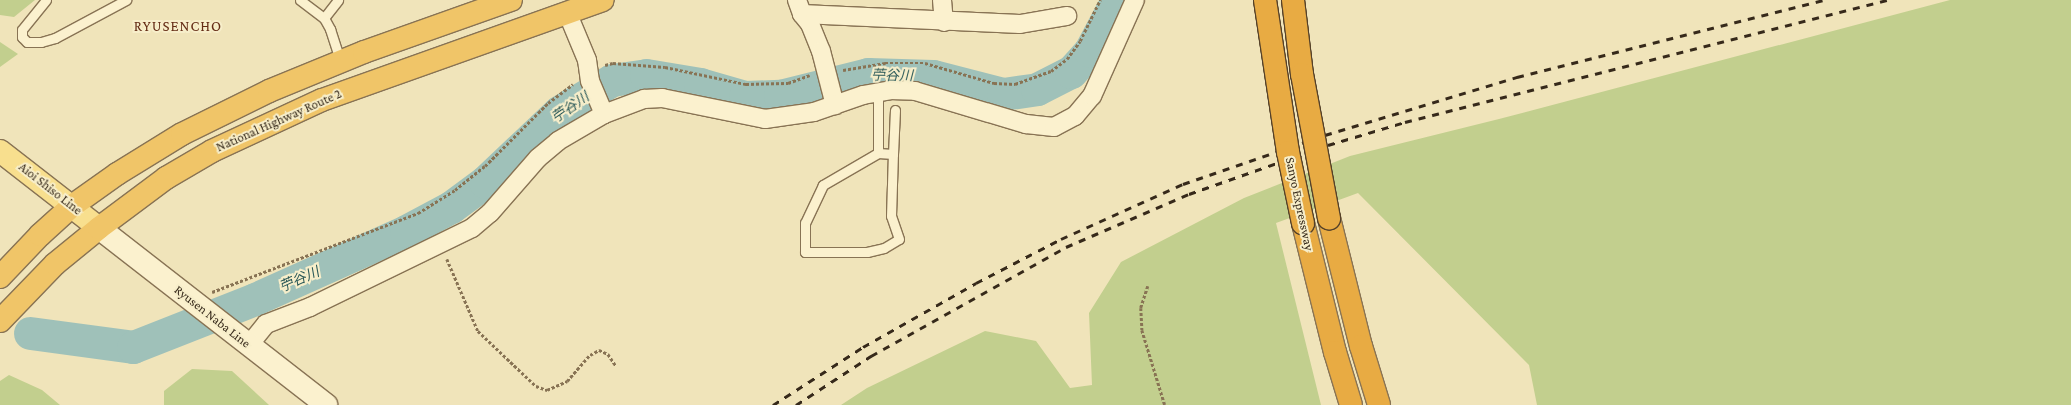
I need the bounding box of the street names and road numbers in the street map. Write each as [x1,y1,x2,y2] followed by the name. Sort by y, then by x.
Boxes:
[214,86,344,156] street label: National Highway Route 2
[1281,156,1317,252] street label: Sanyo Expressway
[15,159,85,219] street label: Aioi Shiso Line
[171,282,253,352] street label: Ryusen Naba Line

